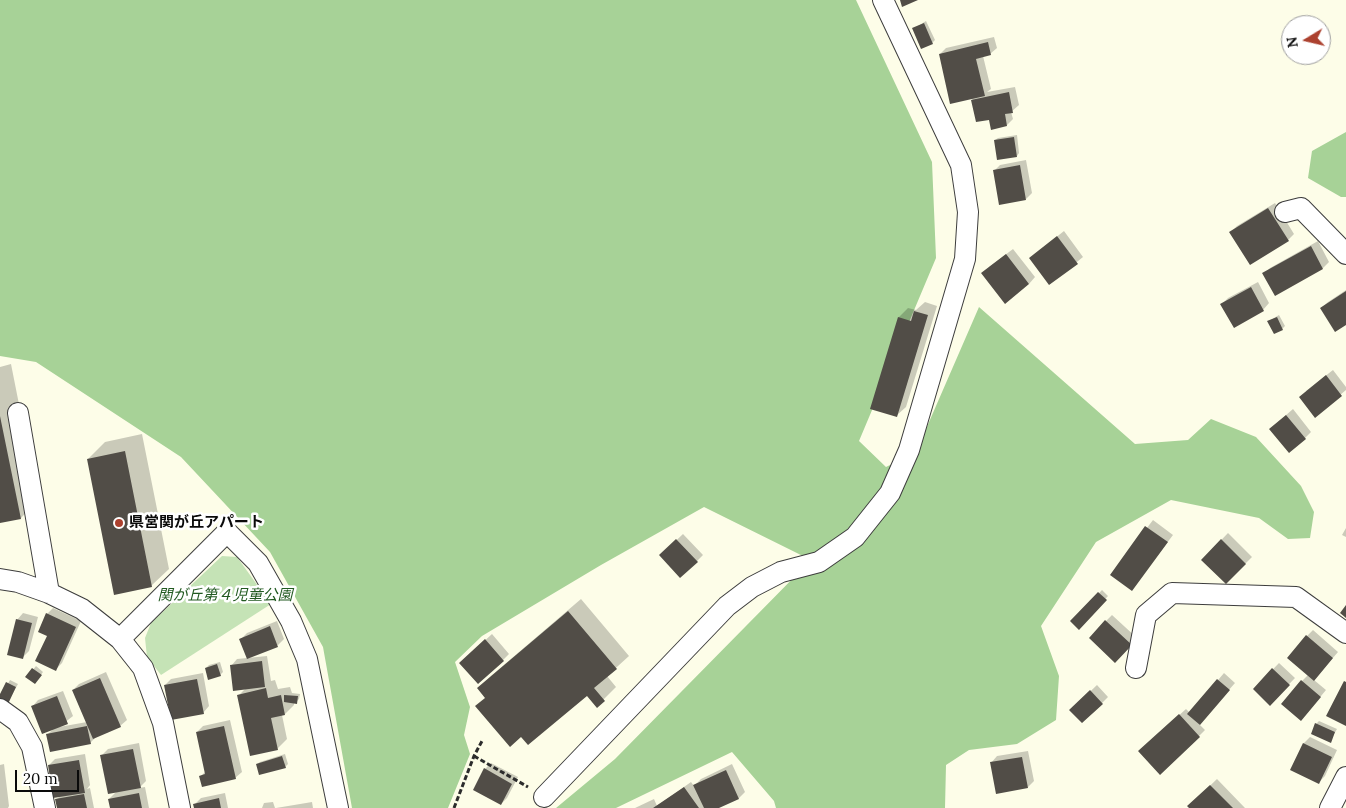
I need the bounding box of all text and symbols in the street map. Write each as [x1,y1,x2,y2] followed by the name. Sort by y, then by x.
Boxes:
[1281,15,1331,65] north arrow
[1282,35,1302,49] text: N
[129,514,264,532] place label: 県営関が丘アパート
[113,517,125,529] marker: 県営関が丘アパート
[158,587,292,605] park label: 関が丘第４児童公園
[18,760,81,792] scale bar
[23,769,58,788] text: 20 m

